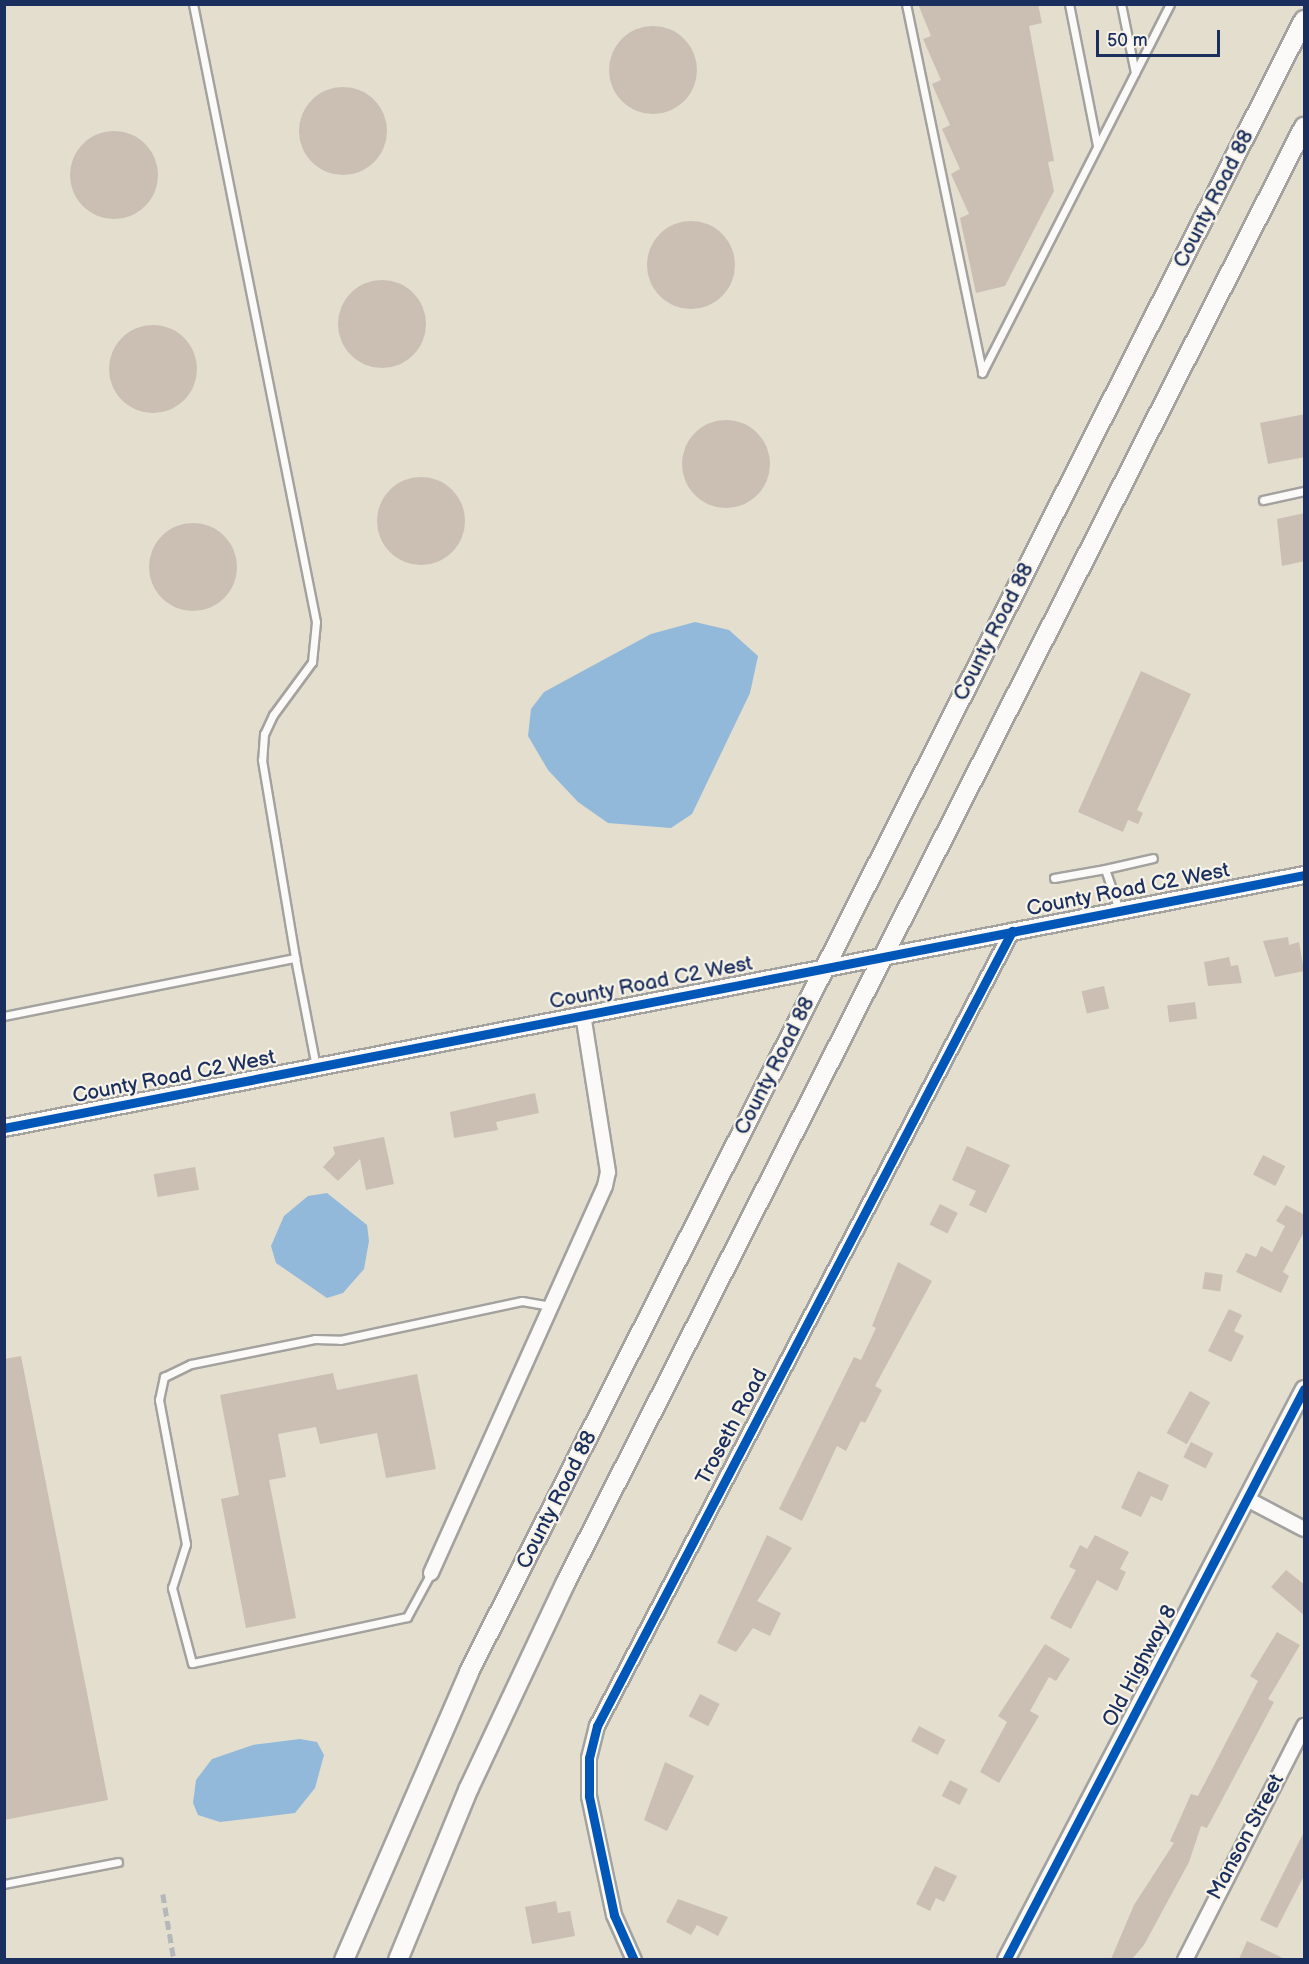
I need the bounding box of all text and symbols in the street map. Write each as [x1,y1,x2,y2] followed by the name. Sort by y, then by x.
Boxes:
[1099,18,1224,56] scale bar
[1107,30,1148,51] text: 50 m
[1168,125,1260,273] street label: County Road 88
[948,558,1040,706] street label: County Road 88
[1023,858,1233,922] street label: County Road C2 West
[546,951,756,1015] street label: County Road C2 West
[729,992,821,1140] street label: County Road 88
[69,1045,279,1109] street label: County Road C2 West
[691,1365,773,1489] street label: Troseth Road
[511,1426,603,1574] street label: County Road 88
[1097,1600,1183,1732] street label: Old Highway 8
[1202,1770,1290,1904] street label: Manson Street

